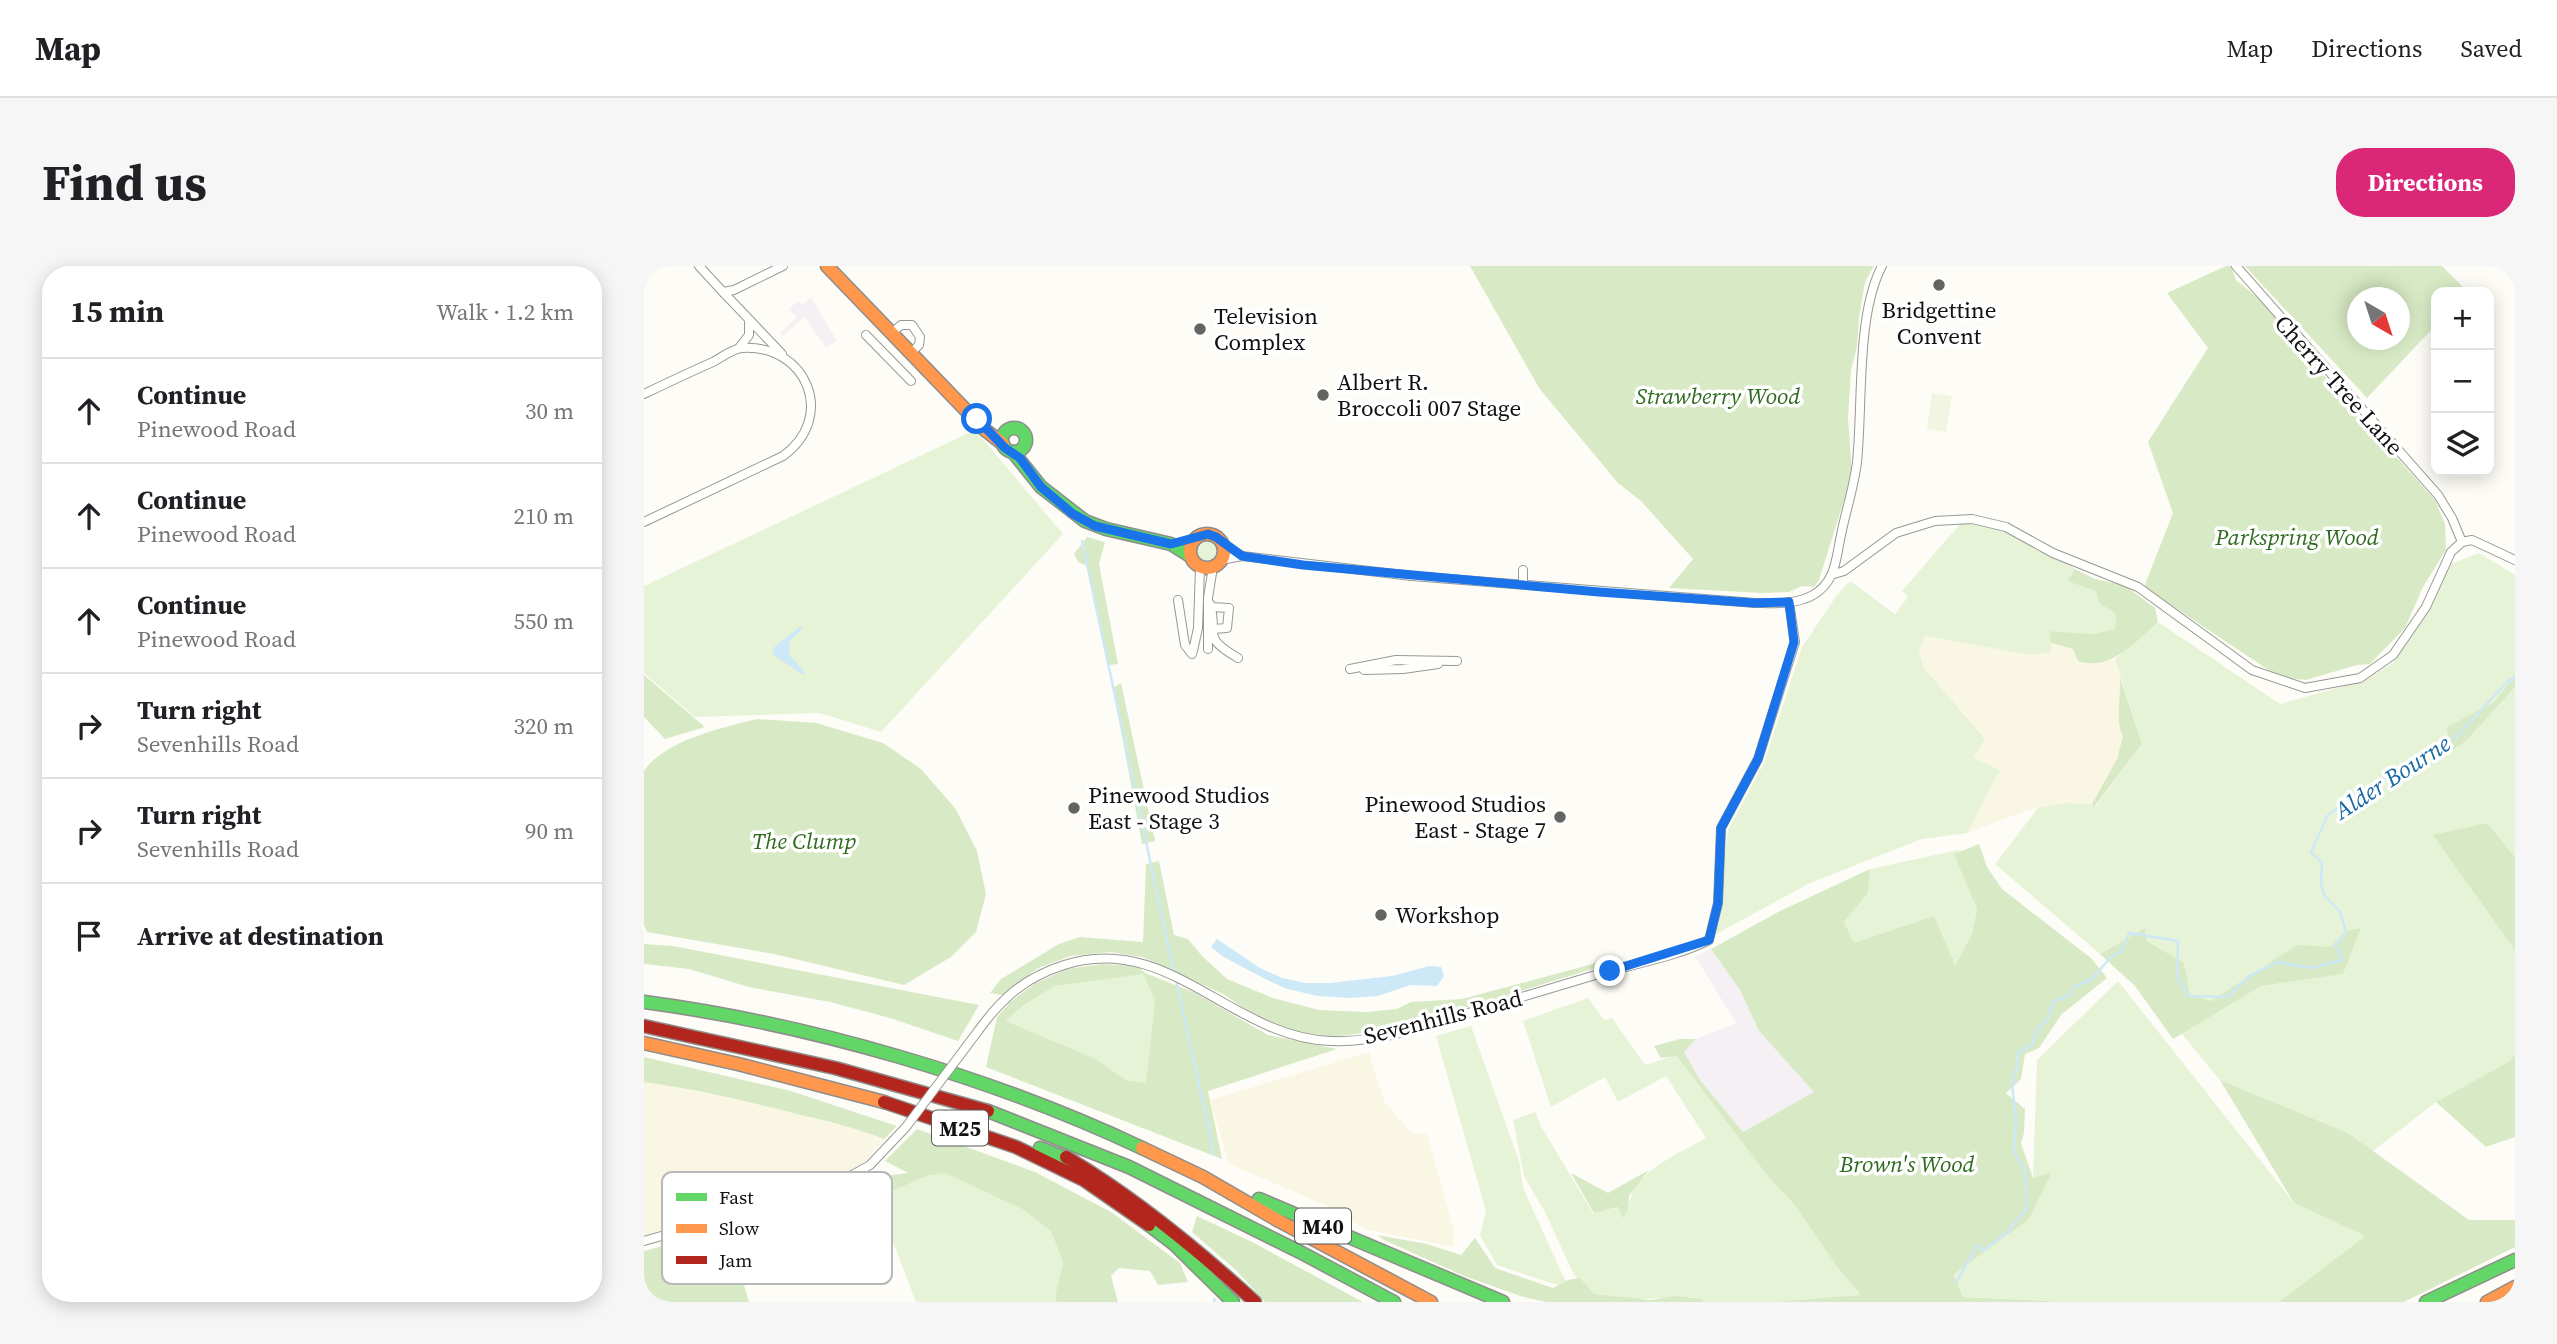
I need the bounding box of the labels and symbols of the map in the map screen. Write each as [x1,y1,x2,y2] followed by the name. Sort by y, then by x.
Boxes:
[1931,277,1947,293] marker: Bridgettine Convent
[2347,287,2410,350] north arrow
[1882,294,1996,352] place label: Bridgettine Convent
[1214,300,1318,358] place label: Television Complex
[2267,308,2411,462] street label: Cherry Tree Lane
[1192,321,1208,337] marker: Television Complex
[1337,366,1521,424] place label: Albert R. Broccoli 007 Stage
[1636,380,1800,412] park label: Strawberry Wood
[1315,387,1331,403] marker: Albert R. Broccoli 007 Stage
[961,403,992,434] route start
[2214,521,2379,553] park label: Parkspring Wood
[2326,727,2457,828] water label: Alder Bourne
[1088,779,1270,837] place label: Pinewood Studios East - Stage 3
[1364,788,1546,846] place label: Pinewood Studios East - Stage 7
[1066,800,1082,816] marker: Pinewood Studios East - Stage 3
[1552,809,1568,825] marker: Pinewood Studios East - Stage 7
[752,825,856,857] park label: The Clump
[1395,899,1499,931] place label: Workshop
[1373,907,1389,923] marker: Workshop
[1594,955,1625,986] route end
[1361,982,1525,1052] street label: Sevenhills Road
[932,1110,988,1146] road number: M25
[1839,1148,1974,1180] park label: Brown's Wood
[662,1172,892,1284] legend
[719,1184,754,1210] text: Fast
[1295,1208,1351,1244] road number: M40
[719,1215,760,1241] text: Slow
[718,1247,752,1273] text: Jam

